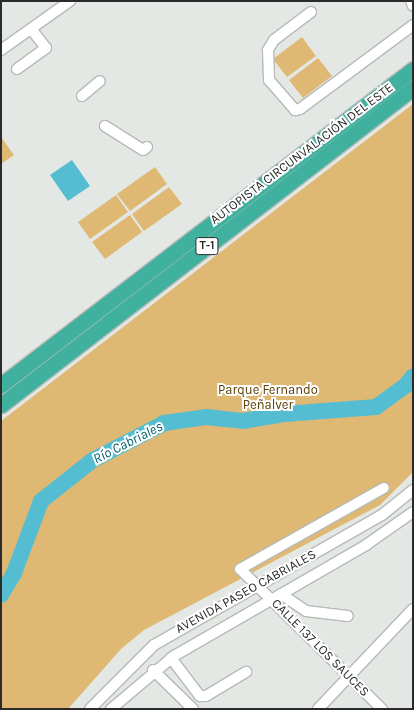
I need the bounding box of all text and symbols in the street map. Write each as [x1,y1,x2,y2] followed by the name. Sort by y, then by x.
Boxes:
[207,80,397,228] street label: AUTOPISTA CIRCUNVALACIÓN DEL ESTE
[195,236,219,256] road number: T-1
[218,383,318,414] park label: Parque Fernando Peñalver
[90,418,166,468] water label: Río Cabriales
[173,547,319,637] street label: AVENIDA PASEO CABRIALES
[268,596,372,700] street label: CALLE 137 LOS SAUCES

